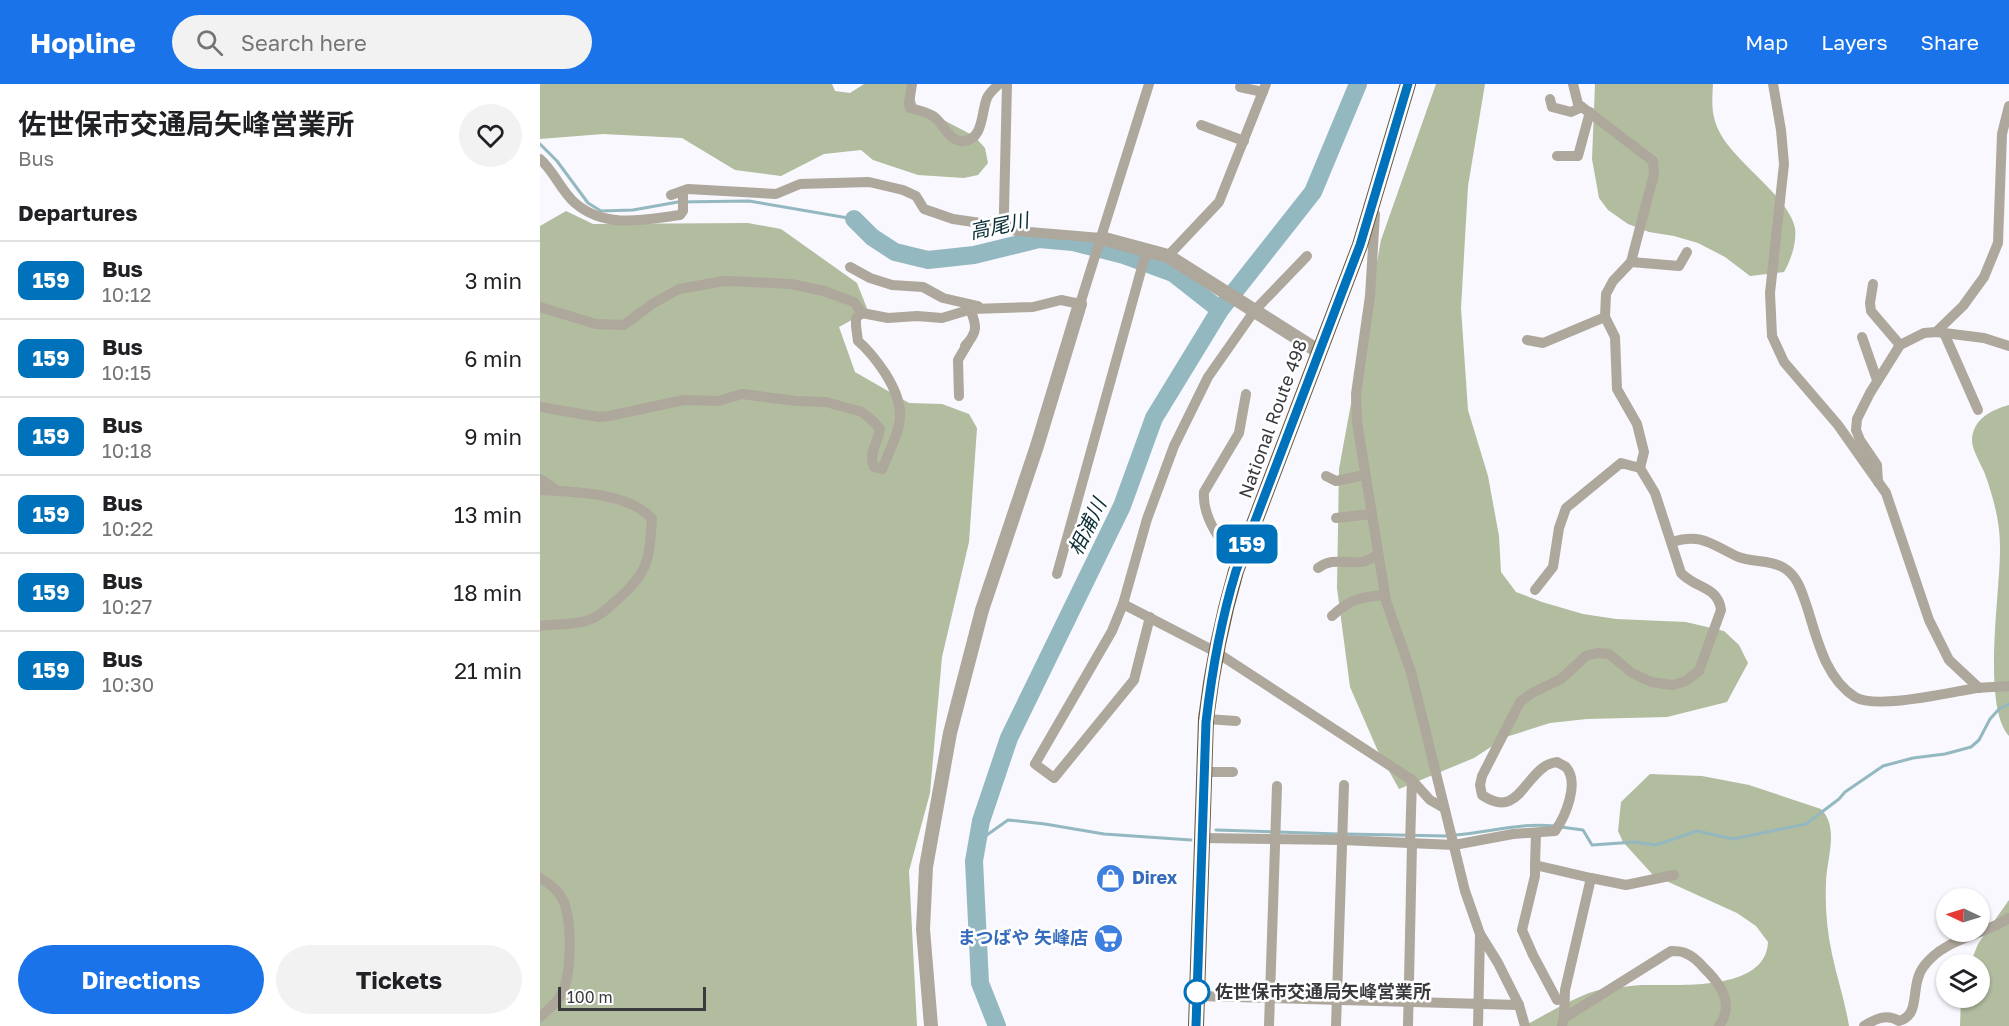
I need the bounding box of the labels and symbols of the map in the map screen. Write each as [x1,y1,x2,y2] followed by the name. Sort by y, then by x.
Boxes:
[967,207,1033,243] water label: 高尾川
[1233,337,1311,501] street label: National Route 498
[1062,493,1111,559] water label: 相浦川
[1212,524,1282,564] line badge: 159
[1095,862,1127,894] shop icon: Direx
[1132,866,1178,888] place label: Direx
[1936,888,1990,942] north arrow
[1093,922,1125,954] supermarket icon: まつばや 矢峰店
[958,926,1088,948] place label: まつばや 矢峰店
[1184,979,1210,1005] marker: 佐世保市交通局矢峰営業所
[1215,980,1431,1002] place label: 佐世保市交通局矢峰営業所
[558,984,706,1012] scale bar

